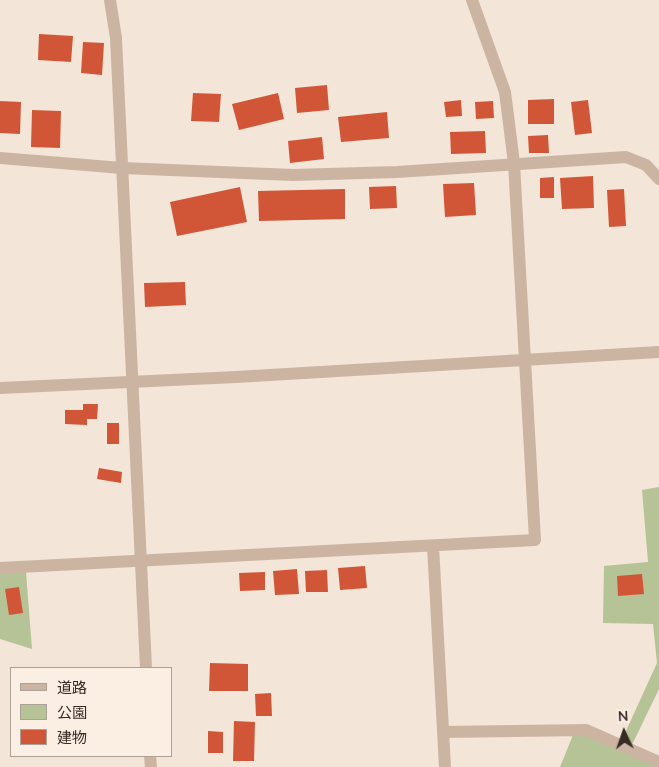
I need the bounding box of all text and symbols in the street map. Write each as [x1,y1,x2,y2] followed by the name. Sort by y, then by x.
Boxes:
[10,667,172,757] legend
[57,678,87,698] text: 道路
[57,703,87,723] text: 公園
[599,707,649,757] north arrow
[617,707,629,726] text: N
[57,728,87,748] text: 建物

